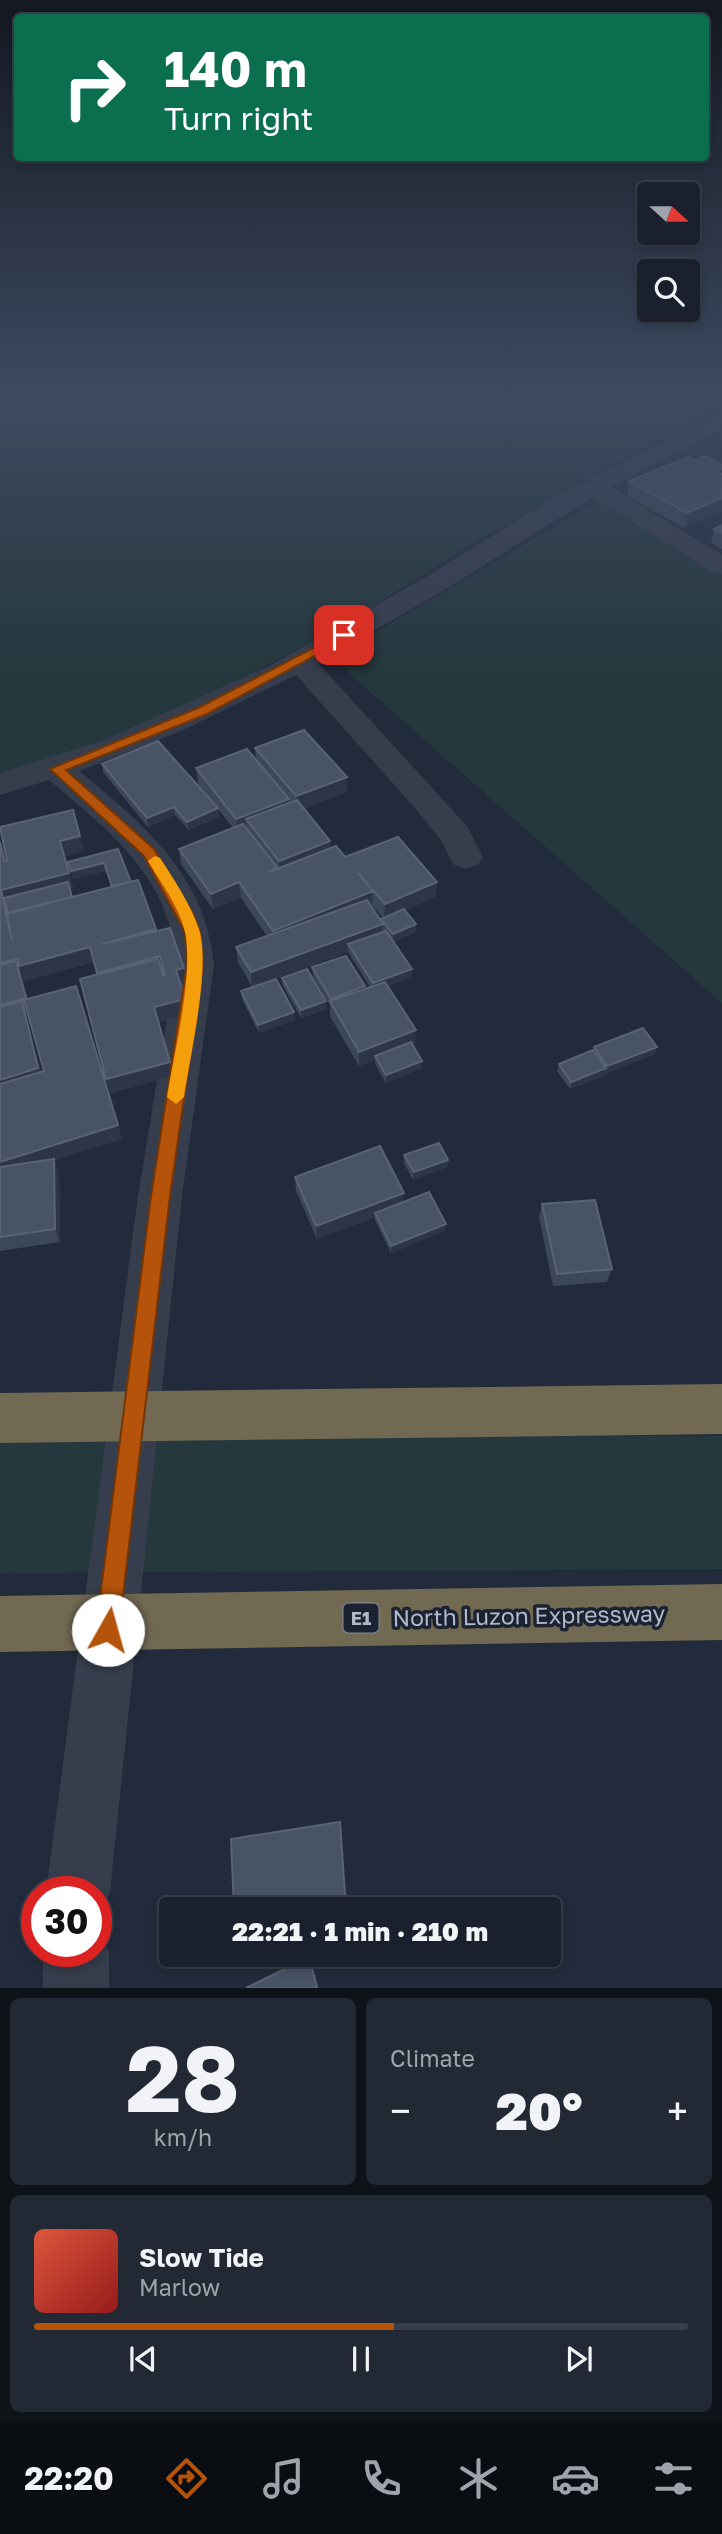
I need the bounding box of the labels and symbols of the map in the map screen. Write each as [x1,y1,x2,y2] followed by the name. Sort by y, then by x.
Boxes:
[637,182,700,245] north arrow
[314,605,374,665] pin
[71,1593,145,1667] position arrow
[392,1599,666,1631] street label: North Luzon Expressway
[344,1604,378,1632] road number: E1
[21,1876,112,1967] speed limit sign: 30

